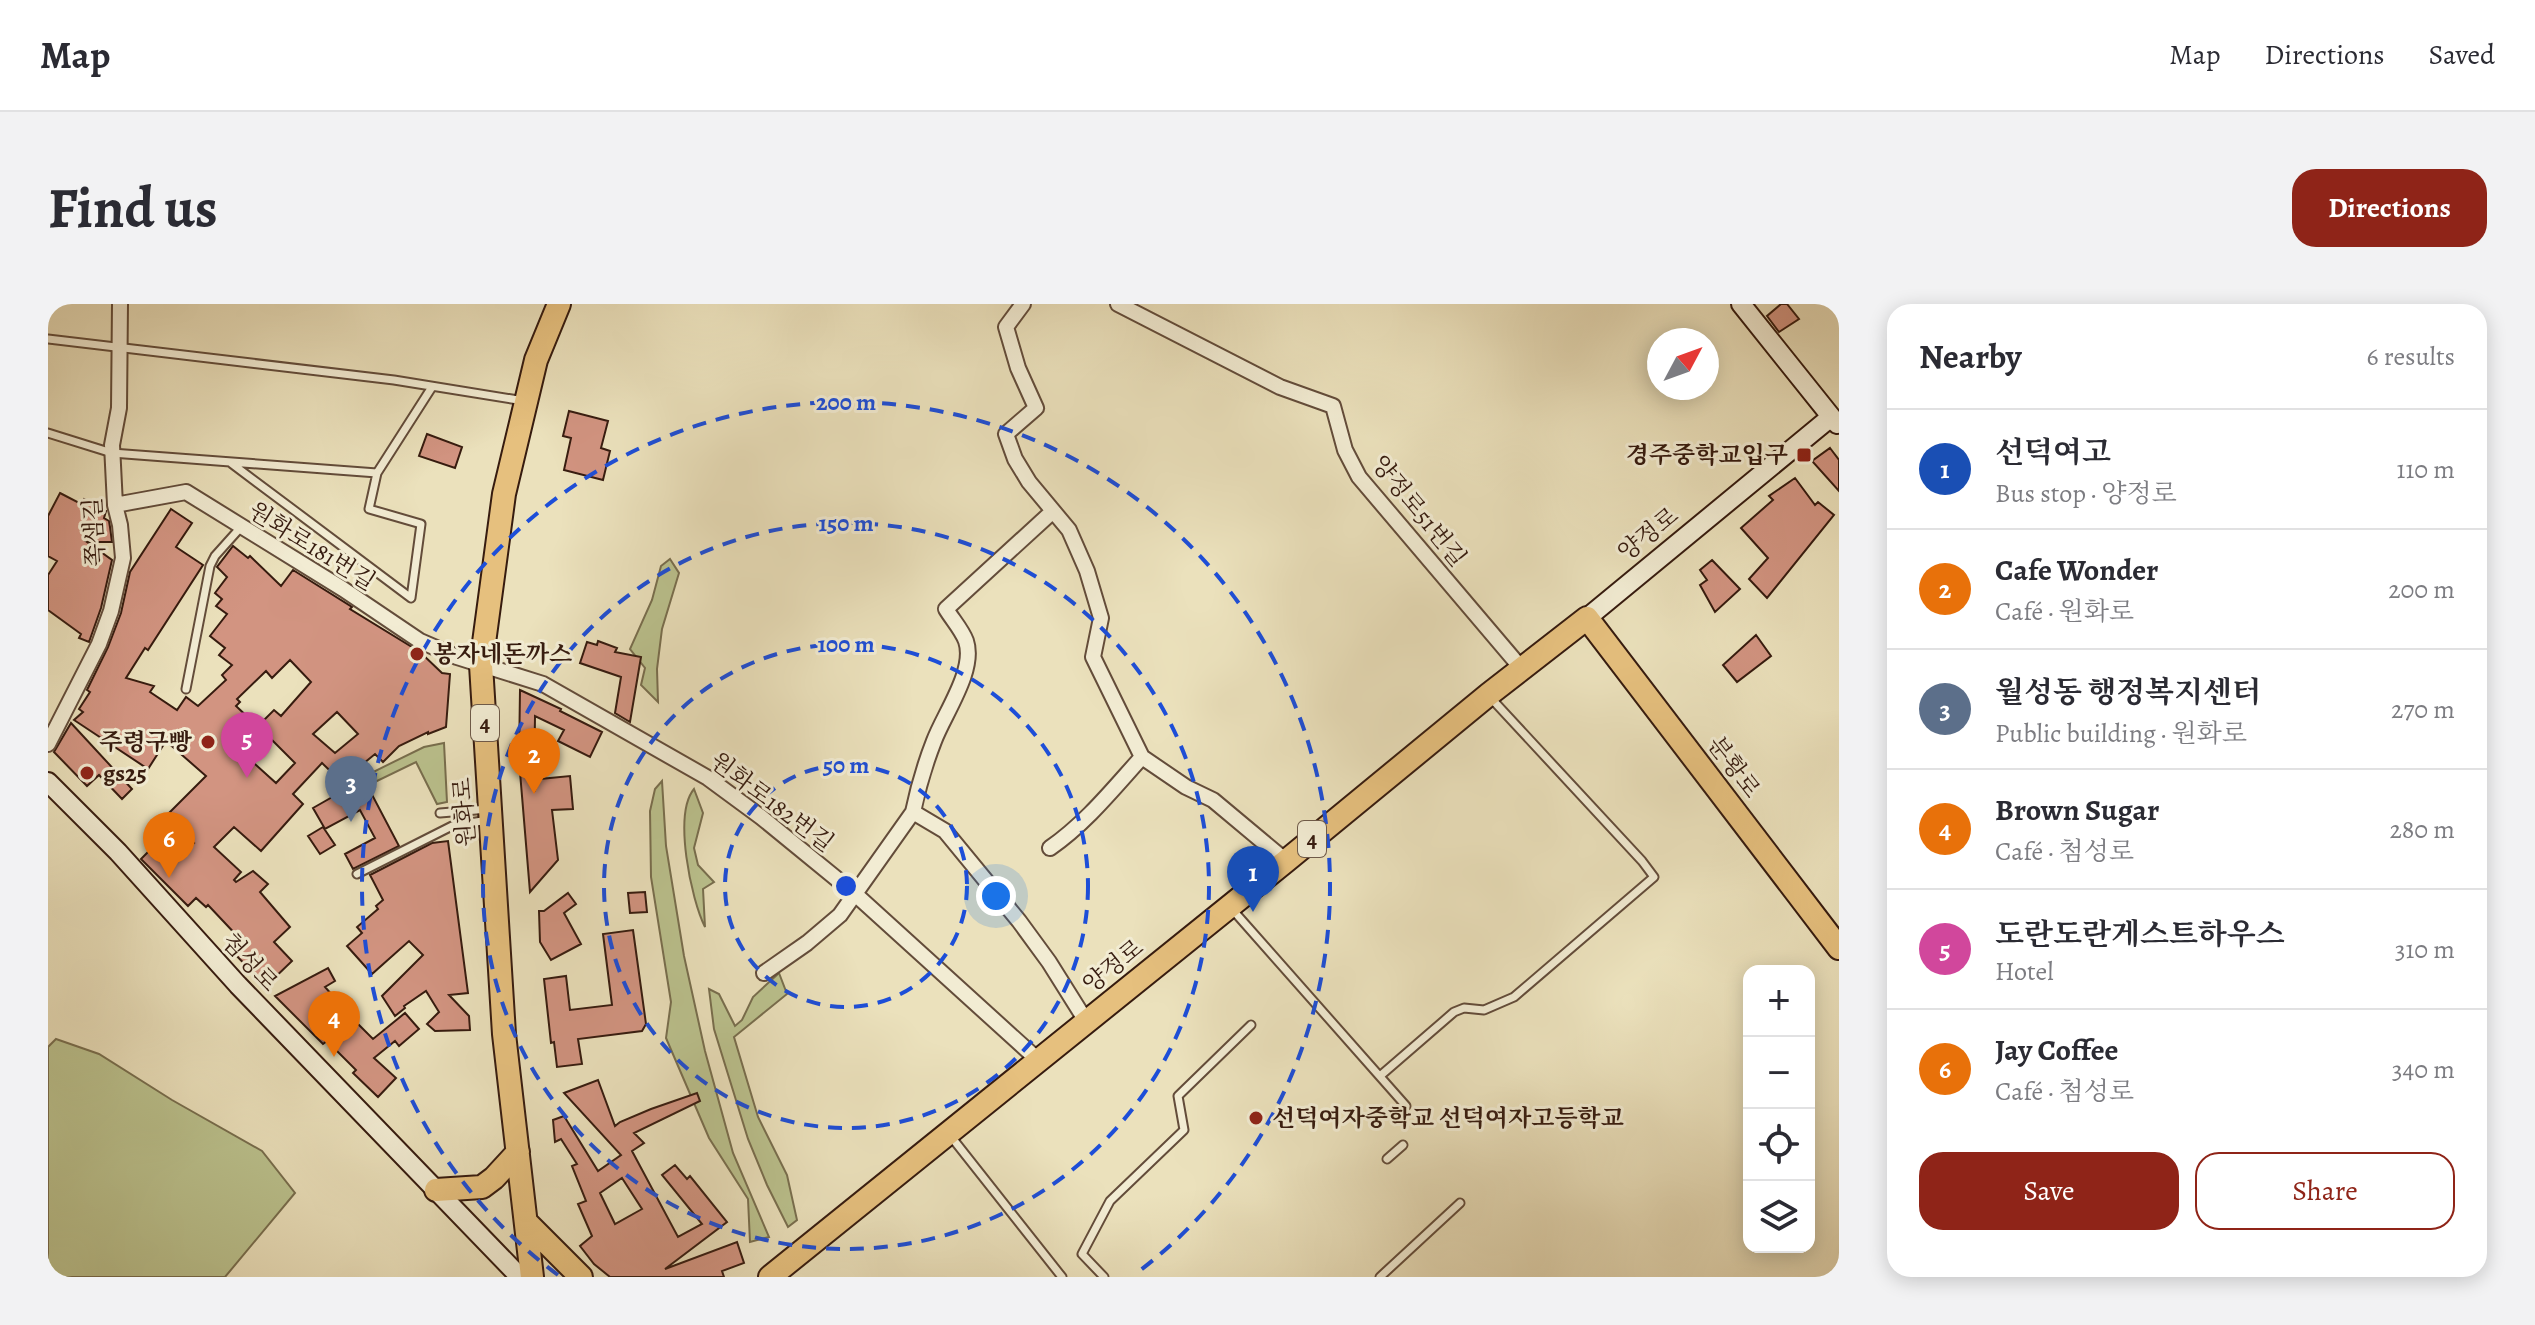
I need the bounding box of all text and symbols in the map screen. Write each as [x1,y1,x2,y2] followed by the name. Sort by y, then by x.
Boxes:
[40,29,110,81] text: Map
[2169,36,2220,74] text: Map
[2264,36,2385,74] text: Directions
[2429,36,2495,74] text: Saved
[2292,169,2487,247] button: Directions
[48,170,218,246] text: Find us
[1647,328,1719,400] north arrow
[1919,333,2022,380] text: Nearby
[2367,339,2455,374] text: 6 results
[816,386,876,418] text: 200 m
[1995,432,2111,472] text: 선덕여고
[1626,439,1788,471] place label: 경주중학교입구
[1795,446,1813,464] marker: 경주중학교입구
[1364,449,1474,573] street label: 양정로51번길
[1940,452,1950,487] text: 1
[2397,452,2455,487] text: 110 m
[1995,476,2177,511] text: Bus stop · 양정로
[242,494,382,598] street label: 원화로181번길
[76,496,112,568] street label: 쪽샘길
[1611,500,1685,568] street label: 양정로
[818,507,874,539] text: 150 m
[1995,550,2158,590] text: Cafe Wonder
[1939,572,1951,607] text: 2
[2388,572,2455,607] text: 200 m
[1995,594,2134,629] text: Café · 원화로
[817,628,875,660] text: 100 m
[433,638,572,670] place label: 봉자네돈까스
[408,645,426,663] marker: 봉자네돈까스
[1995,672,2261,712] text: 월성동 행정복지센터
[1939,692,1951,727] text: 3
[2391,692,2455,727] text: 270 m
[471,705,499,741] road number: 4
[221,712,273,778] pin: 5
[1995,716,2247,751] text: Public building · 원화로
[99,726,193,758] place label: 주령구빵
[508,728,560,794] pin: 2
[1700,730,1768,804] street label: 분황로
[199,733,217,751] marker: 주령구빵
[704,745,840,859] street label: 원화로182번길
[823,749,869,781] text: 50 m
[325,756,377,822] pin: 3
[103,757,147,789] place label: gs25
[78,764,96,782] marker: gs25
[446,776,482,848] street label: 원화로
[1995,790,2159,830] text: Brown Sugar
[143,812,195,878] pin: 6
[1939,812,1951,847] text: 4
[2389,812,2455,847] text: 280 m
[1298,821,1326,857] road number: 4
[1995,834,2134,869] text: Café · 첨성로
[1227,846,1279,912] pin: 1
[832,872,860,900] centre of rings
[976,876,1016,916] your location
[1995,914,2285,954] text: 도란도란게스트하우스
[215,926,285,998] street label: 첨성로
[1076,932,1150,1000] street label: 양정로
[1939,932,1951,967] text: 5
[2395,932,2455,967] text: 310 m
[1995,954,2054,989] text: Hotel
[1743,965,1815,1253] map controls
[1743,965,1815,1037] button: +
[308,991,360,1057] pin: 4
[1995,1030,2118,1070] text: Jay Coffee
[1743,1037,1815,1109] button: −
[1939,1052,1951,1087] text: 6
[2392,1052,2455,1087] text: 340 m
[1995,1074,2134,1109] text: Café · 첨성로
[1272,1102,1624,1134] place label: 선덕여자중학교 선덕여자고등학교
[1247,1109,1265,1127] marker: 선덕여자중학교 선덕여자고등학교
[1743,1109,1815,1181] button: locate
[1919,1152,2179,1230] button: Save
[2195,1152,2455,1230] button: Share
[1743,1181,1815,1253] button: layers

